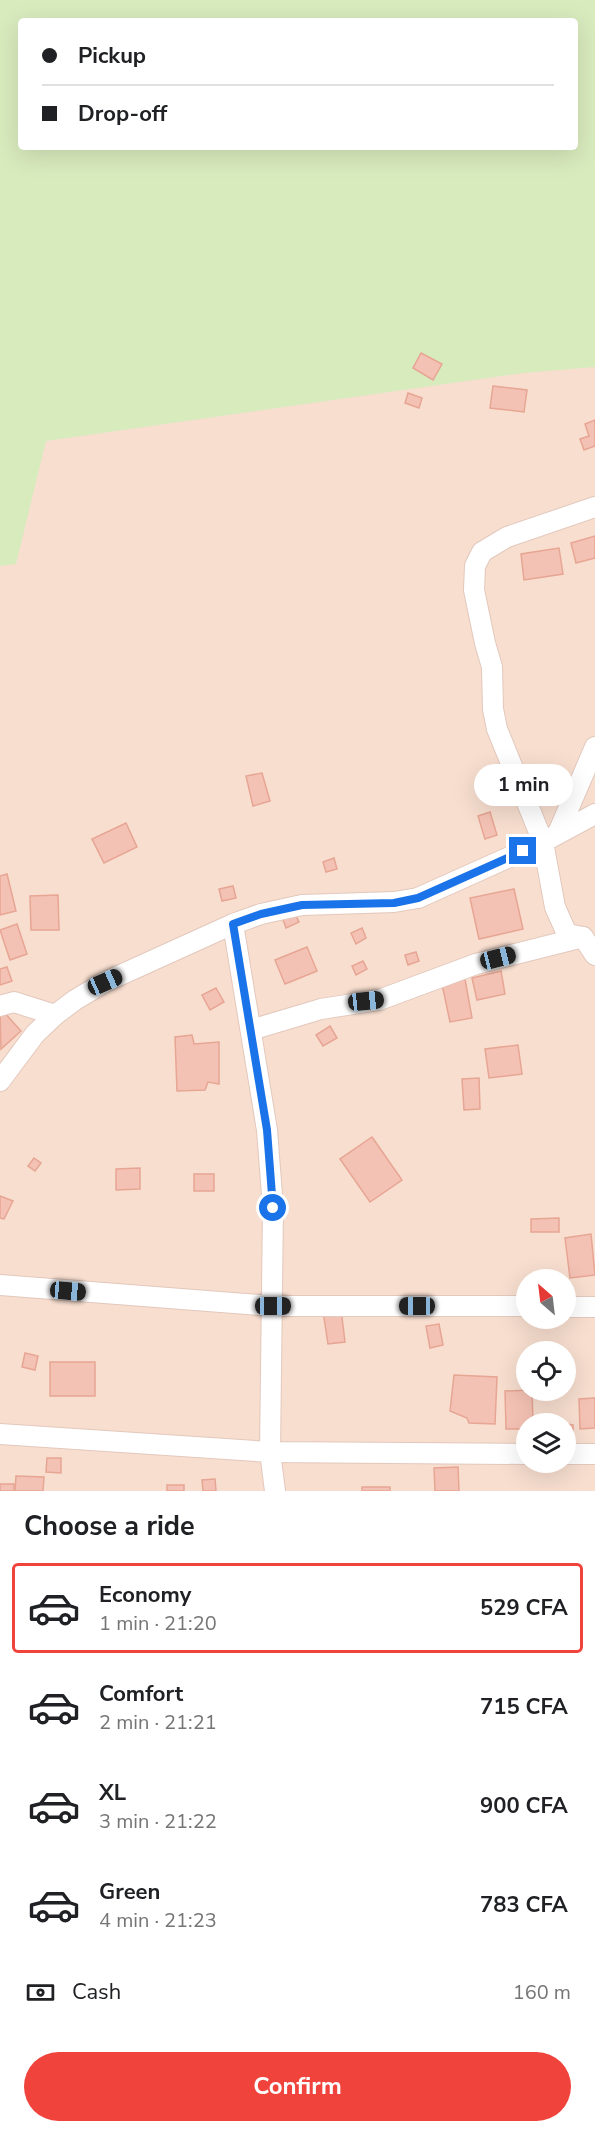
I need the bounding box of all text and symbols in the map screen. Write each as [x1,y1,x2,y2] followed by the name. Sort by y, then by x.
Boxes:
[78,41,146,71] text: Pickup
[78,99,167,129] text: Drop-off
[474,764,572,806] callout: 1 min
[498,771,549,798] text: 1 min
[509,837,536,864] route end
[478,945,518,971] car
[85,966,125,998] car
[347,990,385,1012] car
[259,1194,286,1221] route start
[516,1269,576,1329] north arrow
[516,1269,576,1473] map controls
[49,1280,87,1302] car
[255,1297,291,1315] car
[399,1297,435,1315] car
[516,1341,576,1401] button: locate
[516,1413,576,1473] button: layers
[24,1508,195,1545] text: Choose a ride
[99,1580,191,1610] text: Economy
[27,1581,81,1635] icon: car
[480,1593,568,1623] text: 529 CFA
[99,1610,217,1637] text: 1 min · 21:20
[99,1679,183,1709] text: Comfort
[27,1680,81,1734] icon: car
[480,1692,568,1722] text: 715 CFA
[99,1709,217,1736] text: 2 min · 21:21
[99,1778,126,1808] text: XL
[27,1779,81,1833] icon: car
[480,1791,568,1821] text: 900 CFA
[99,1808,217,1835] text: 3 min · 21:22
[99,1877,160,1907] text: Green
[27,1878,81,1932] icon: car
[480,1890,568,1920] text: 783 CFA
[99,1907,217,1934] text: 4 min · 21:23
[24,1976,57,2009] icon: cash
[72,1977,121,2007] text: Cash
[513,1979,571,2006] text: 160 m
[24,2052,571,2121] button: Confirm

